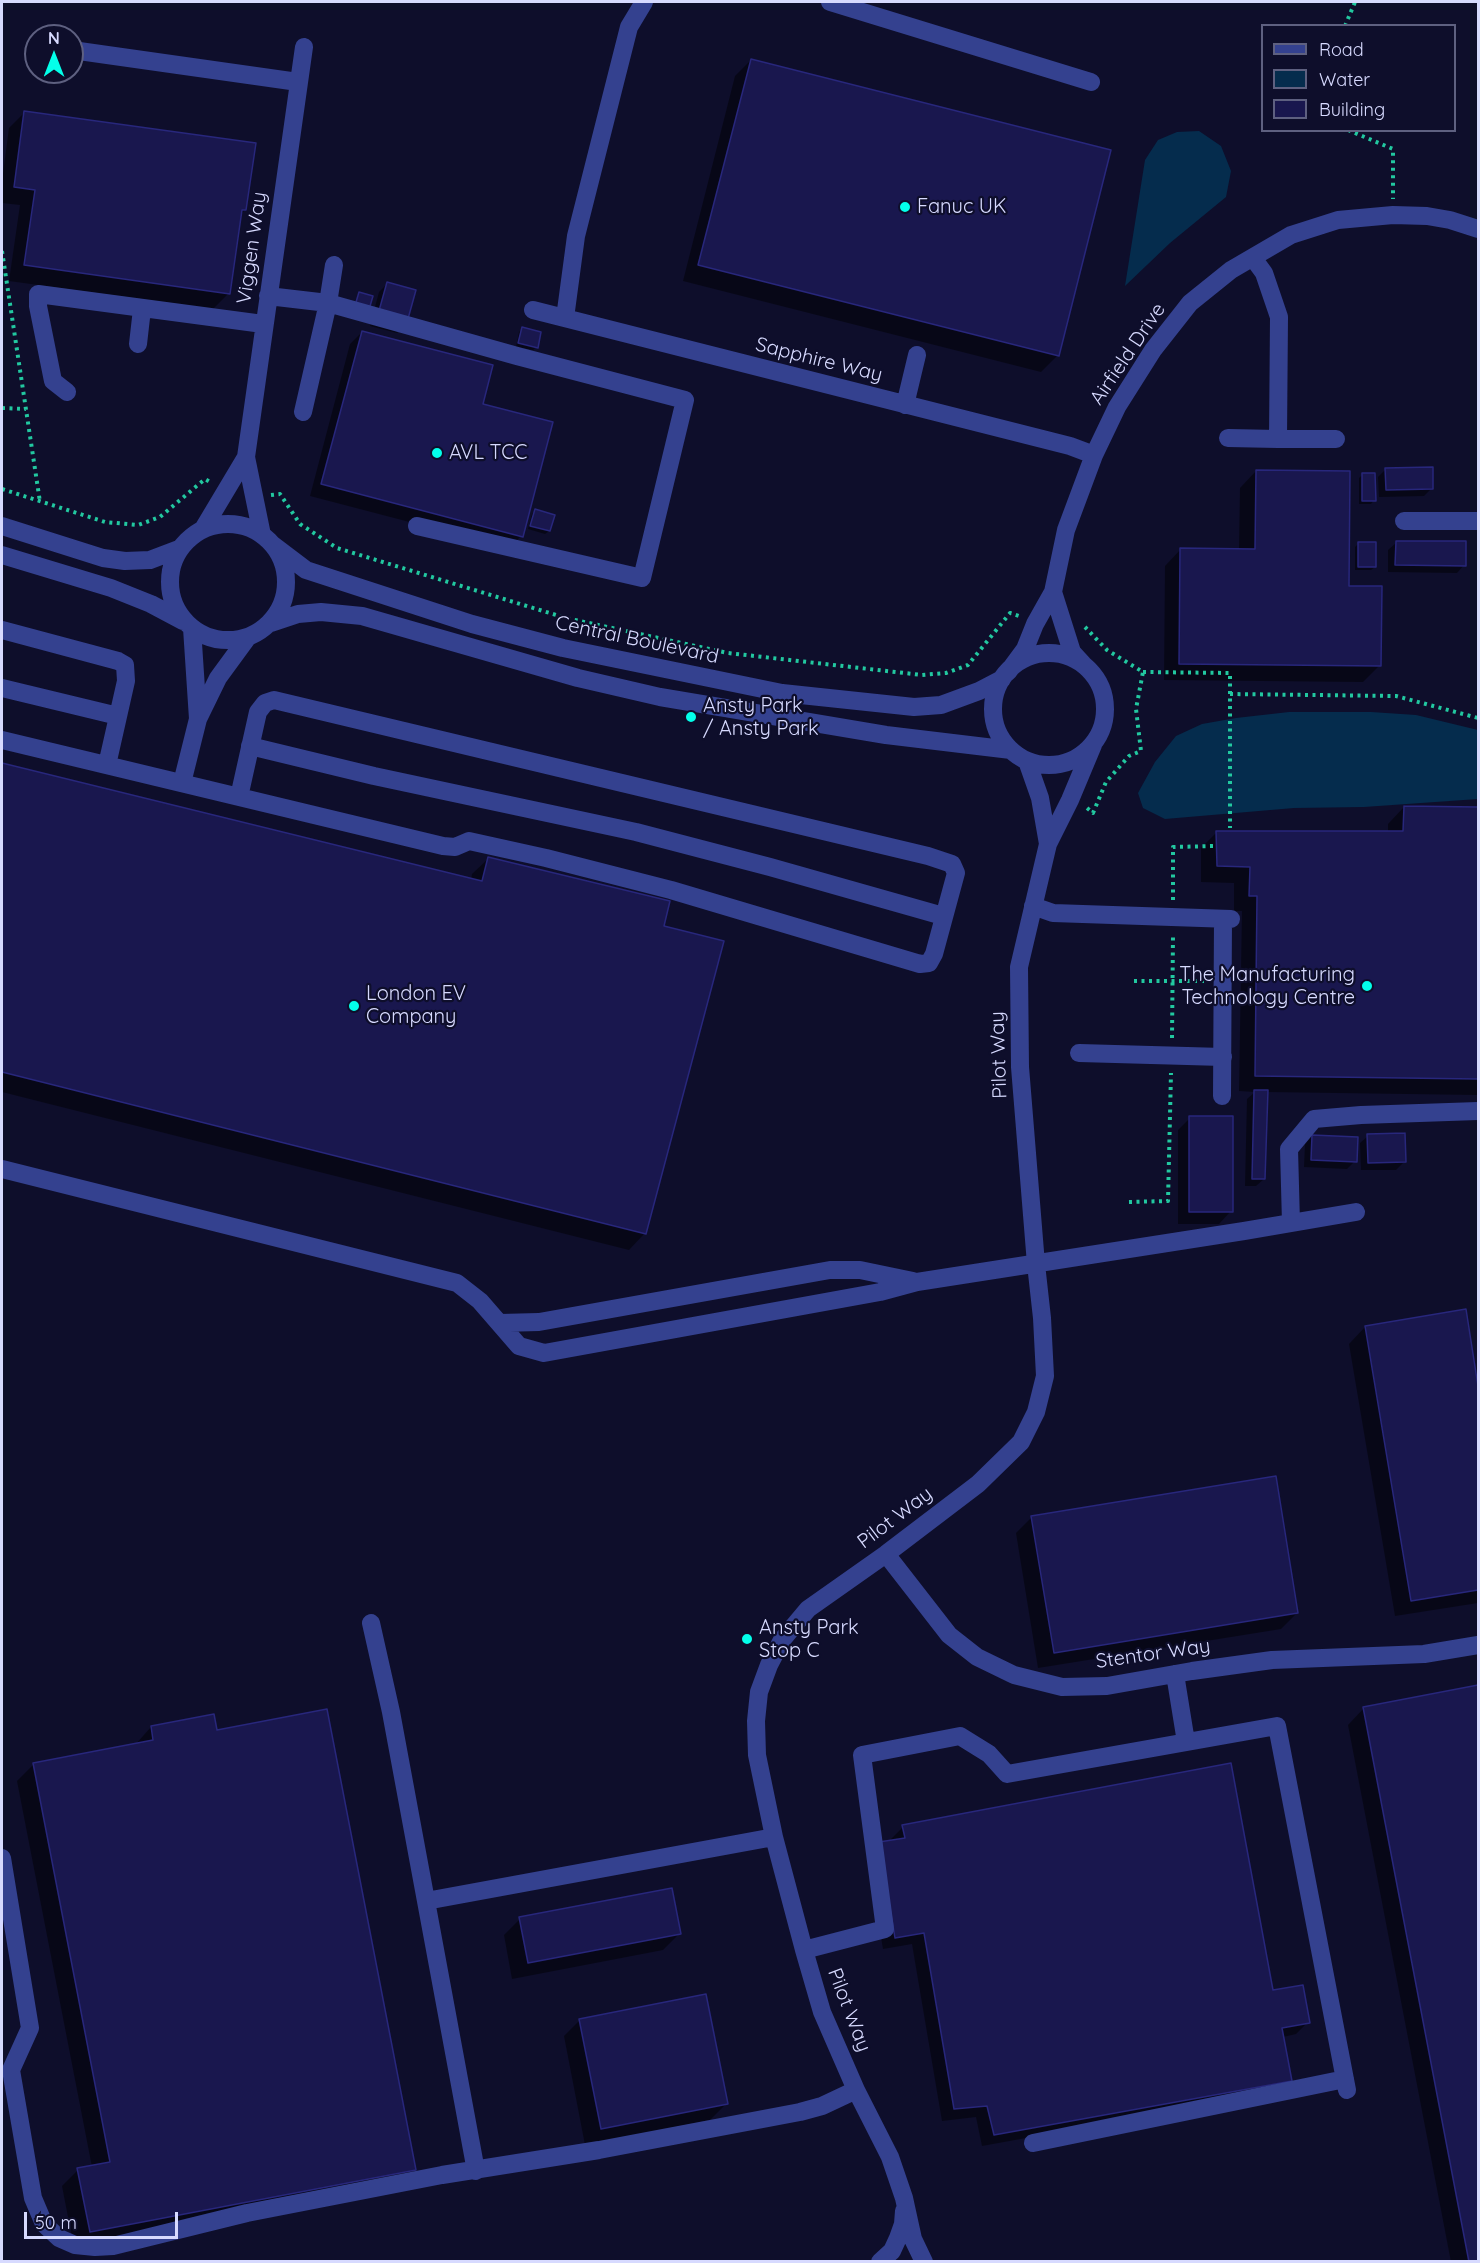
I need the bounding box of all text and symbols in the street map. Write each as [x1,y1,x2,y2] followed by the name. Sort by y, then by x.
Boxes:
[24,24,84,84] north arrow
[1261,24,1456,132] legend
[48,28,60,48] text: N
[1319,38,1364,61] text: Road
[1319,68,1370,91] text: Water
[1319,98,1385,121] text: Building
[232,190,272,306] street label: Viggen Way
[917,195,1007,219] place label: Fanuc UK
[898,200,912,214] marker: Fanuc UK
[1085,298,1171,410] street label: Airfield Drive
[753,333,885,387] street label: Sapphire Way
[449,441,527,465] place label: AVL TCC
[430,446,444,460] marker: AVL TCC
[553,611,721,669] street label: Central Boulevard
[703,694,819,741] place label: Ansty Park / Ansty Park
[684,710,698,724] marker: Ansty Park / Ansty Park
[1179,963,1355,1010] place label: The Manufacturing Technology Centre
[1360,979,1374,993] marker: The Manufacturing Technology Centre
[366,982,466,1029] place label: London EV Company
[347,999,361,1013] marker: London EV Company
[985,1011,1013,1099] street label: Pilot Way
[853,1482,937,1554] street label: Pilot Way
[759,1616,859,1663] place label: Ansty Park Stop C
[740,1632,754,1646] marker: Ansty Park Stop C
[1094,1634,1212,1674] street label: Stentor Way
[822,1965,876,2055] street label: Pilot Way
[27,2200,182,2238] scale bar
[35,2211,77,2234] text: 50 m

